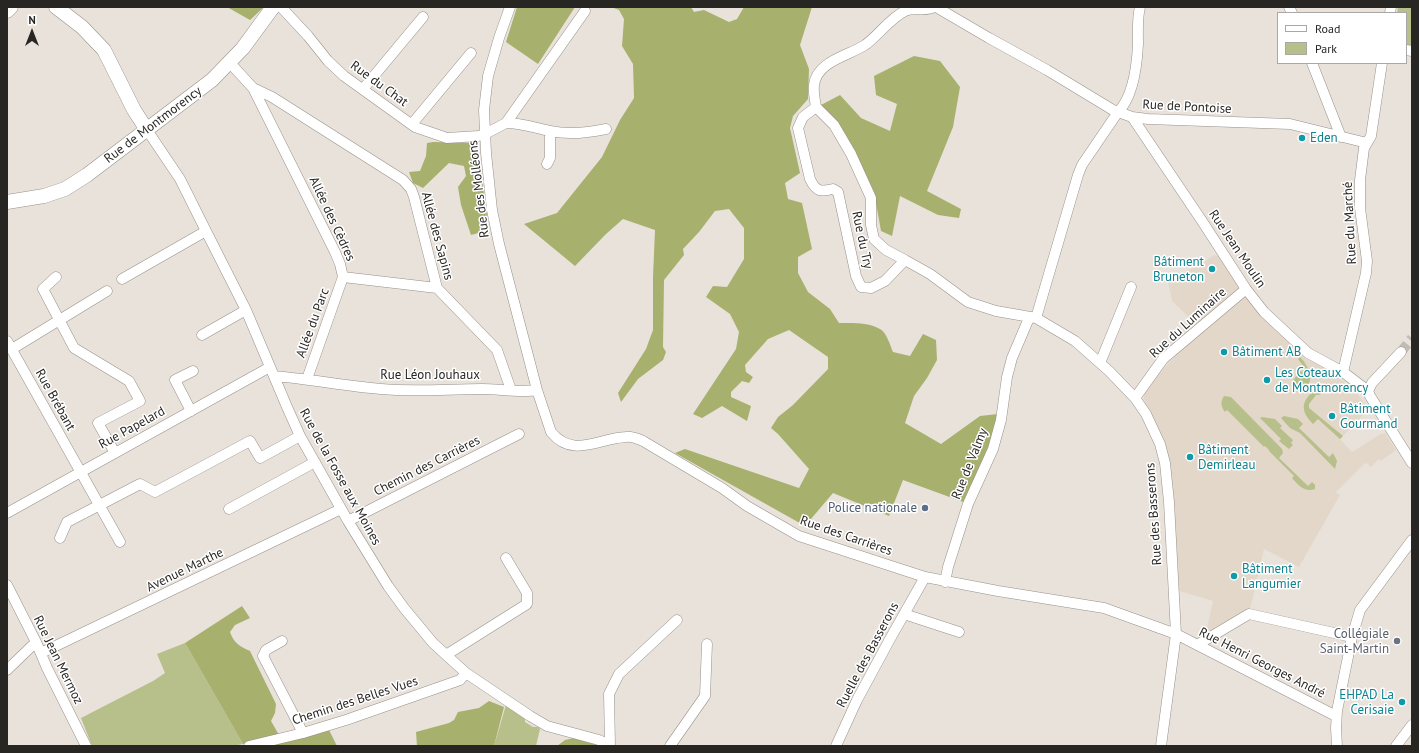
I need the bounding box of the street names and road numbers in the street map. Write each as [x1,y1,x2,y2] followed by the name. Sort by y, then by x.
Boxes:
[347,58,411,110] street label: Rue du Chat
[101,83,205,167] street label: Rue de Montmorency
[1142,97,1232,117] street label: Rue de Pontoise
[465,139,493,239] street label: Rue des Molléons
[306,174,358,264] street label: Allée des Cèdres
[1340,181,1360,265] street label: Rue du Marché
[418,190,456,282] street label: Allée des Sapins
[1205,207,1269,291] street label: Rue Jean Moulin
[848,210,876,270] street label: Rue du Try
[1146,285,1230,361] street label: Rue du Luminaire
[293,286,333,360] street label: Allée du Parc
[32,366,78,434] street label: Rue Brébant
[380,367,480,383] street label: Rue Léon Jouhaux
[96,403,168,453] street label: Rue Papelard
[296,406,384,548] street label: Rue de la Fosse aux Moines
[949,426,991,502] street label: Rue de Valmy
[371,432,483,500] street label: Chemin des Carrières
[1143,462,1165,566] street label: Rue des Basserons
[798,513,894,559] street label: Rue des Carrières
[144,545,226,595] street label: Avenue Marthe
[834,600,902,710] street label: Ruelle des Basserons
[30,613,86,707] street label: Rue Jean Mermoz
[1196,624,1328,702] street label: Rue Henri Georges André
[290,673,420,729] street label: Chemin des Belles Vues

